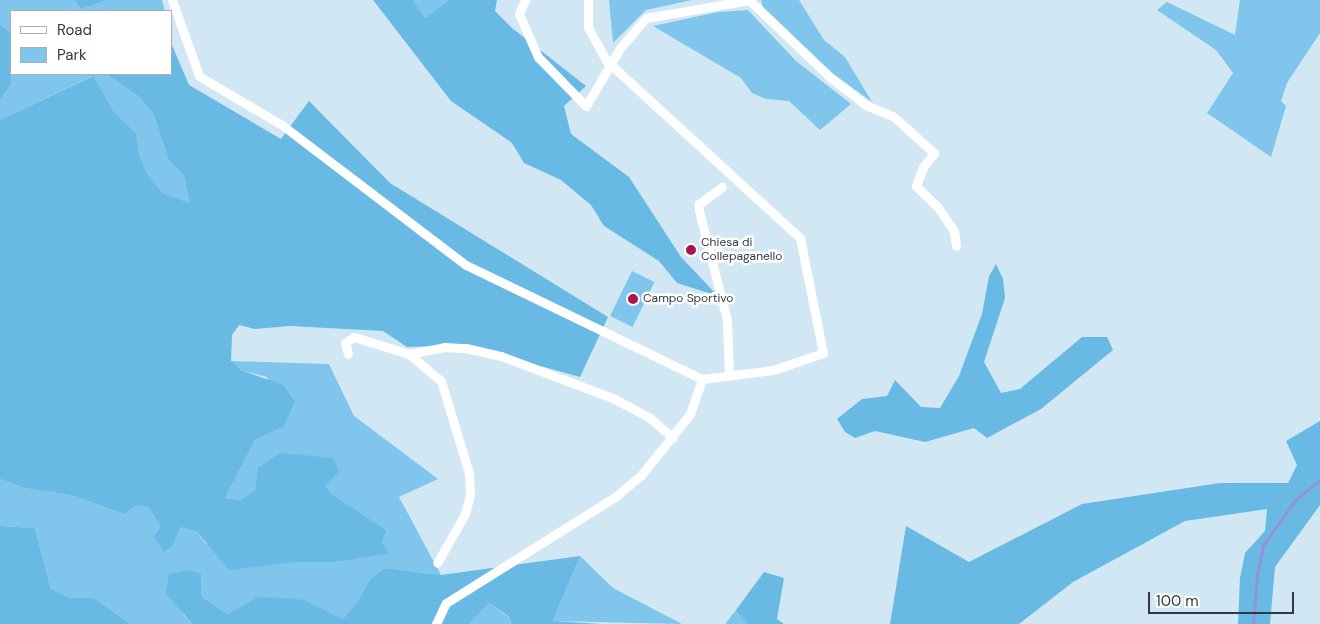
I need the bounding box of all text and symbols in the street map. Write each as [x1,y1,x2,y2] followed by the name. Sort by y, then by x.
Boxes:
[10,10,172,75] legend
[57,20,92,40] text: Road
[57,45,87,65] text: Park
[701,236,782,264] place label: Chiesa di Collepaganello
[685,244,697,256] marker: Chiesa di Collepaganello
[643,292,733,306] place label: Campo Sportivo
[627,293,639,305] marker: Campo Sportivo
[1150,582,1296,614] scale bar
[1156,591,1199,611] text: 100 m

